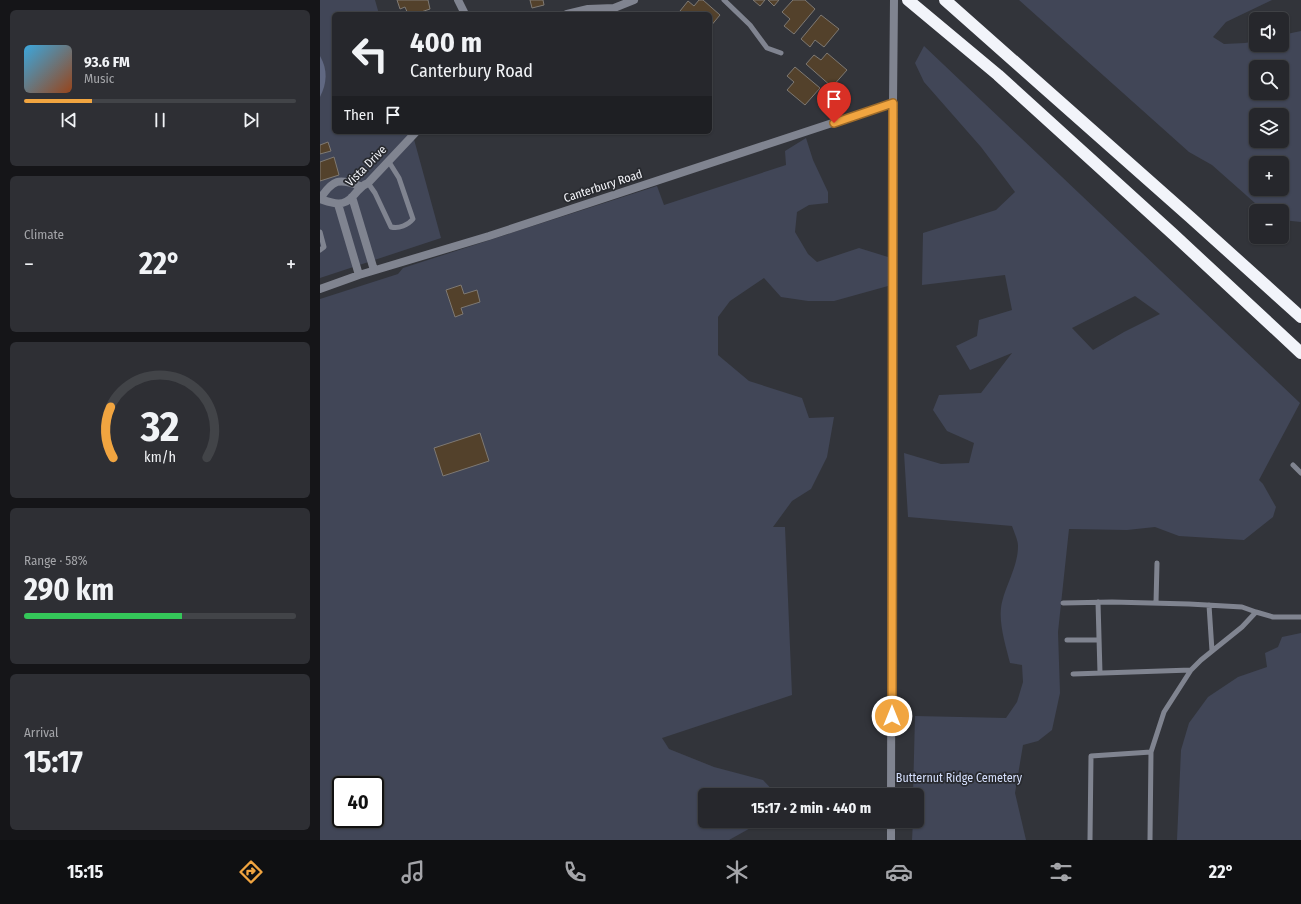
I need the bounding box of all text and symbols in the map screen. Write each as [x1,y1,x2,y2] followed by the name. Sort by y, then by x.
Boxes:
[1249,12,1289,244] map controls
[1249,12,1289,52] button: sound
[410,26,482,59] text: 400 m
[344,28,396,80] icon: left
[84,53,130,71] text: 93.6 FM
[410,60,533,82] text: Canterbury Road
[1249,60,1289,100] button: search
[84,71,114,86] text: Music
[817,82,851,123] pin
[823,88,845,110] icon: arrive
[382,104,404,126] icon: arrive
[344,106,374,124] text: Then
[1249,108,1289,148] button: layers
[58,109,80,131] icon: previous
[149,109,171,131] icon: pause
[240,109,262,131] icon: next
[343,143,389,189] street label: Vista Drive
[1249,156,1289,196] button: +
[562,167,644,205] street label: Canterbury Road
[1249,204,1289,244] button: −
[24,227,64,242] text: Climate
[139,246,181,282] text: 22°
[24,251,34,278] text: −
[286,251,296,278] text: +
[140,402,179,452] text: 32
[144,449,176,466] text: km/h
[24,553,88,568] text: Range · 58%
[24,572,114,608] text: 290 km
[871,695,913,737] position arrow
[24,725,58,740] text: Arrival
[24,744,83,780] text: 15:17
[896,771,1023,785] park label: Butternut Ridge Cemetery
[332,776,384,828] speed limit sign: 40
[751,799,871,817] text: 15:17 · 2 min · 440 m
[237,858,265,886] icon: directions
[399,858,427,886] icon: music
[561,858,589,886] icon: phone
[723,858,751,886] icon: climate
[885,858,913,886] icon: car
[1047,858,1075,886] icon: filters
[67,861,103,883] text: 15:15
[1209,861,1234,883] text: 22°

